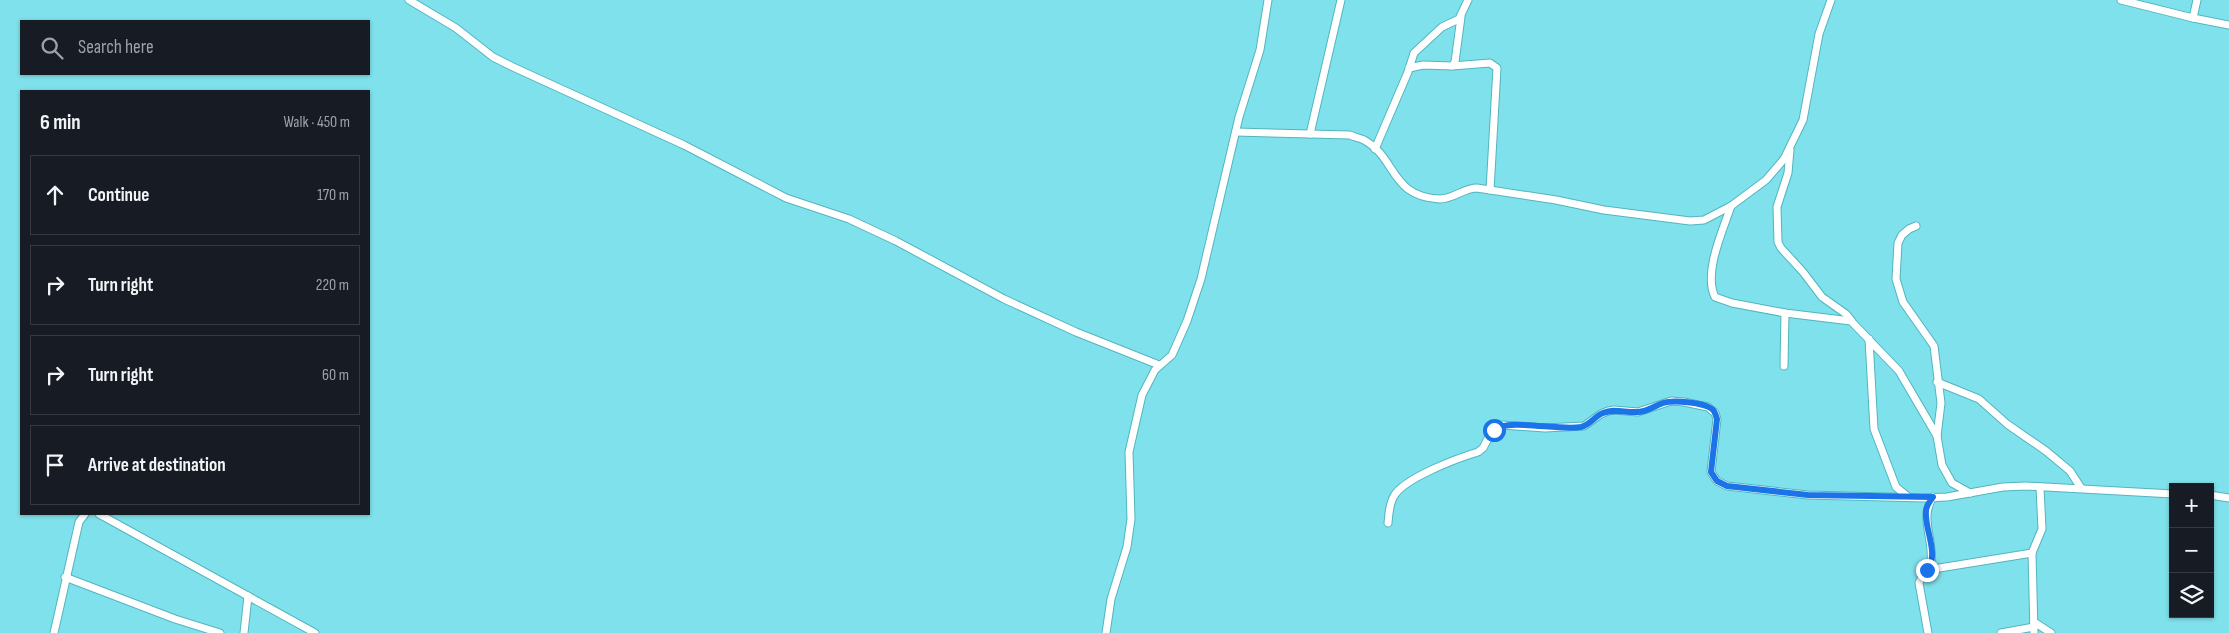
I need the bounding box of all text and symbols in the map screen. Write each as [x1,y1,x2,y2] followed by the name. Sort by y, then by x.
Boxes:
[20,20,370,75] search box
[38,34,66,62] icon: search
[78,36,154,59] text: Search here
[40,110,81,135] text: 6 min
[283,113,350,132] text: Walk · 450 m
[41,181,69,209] icon: ahead
[88,184,149,207] text: Continue
[317,186,349,205] text: 170 m
[41,271,69,299] icon: right
[88,274,153,297] text: Turn right
[316,276,349,295] text: 220 m
[41,361,69,389] icon: right
[88,364,153,387] text: Turn right
[322,366,349,385] text: 60 m
[1483,419,1506,442] route start
[41,451,69,479] icon: arrive
[88,454,226,477] text: Arrive at destination
[2169,483,2214,618] map controls
[2169,483,2214,528] button: +
[2169,528,2214,573] button: −
[1916,559,1939,582] route end
[2169,573,2214,618] button: layers

